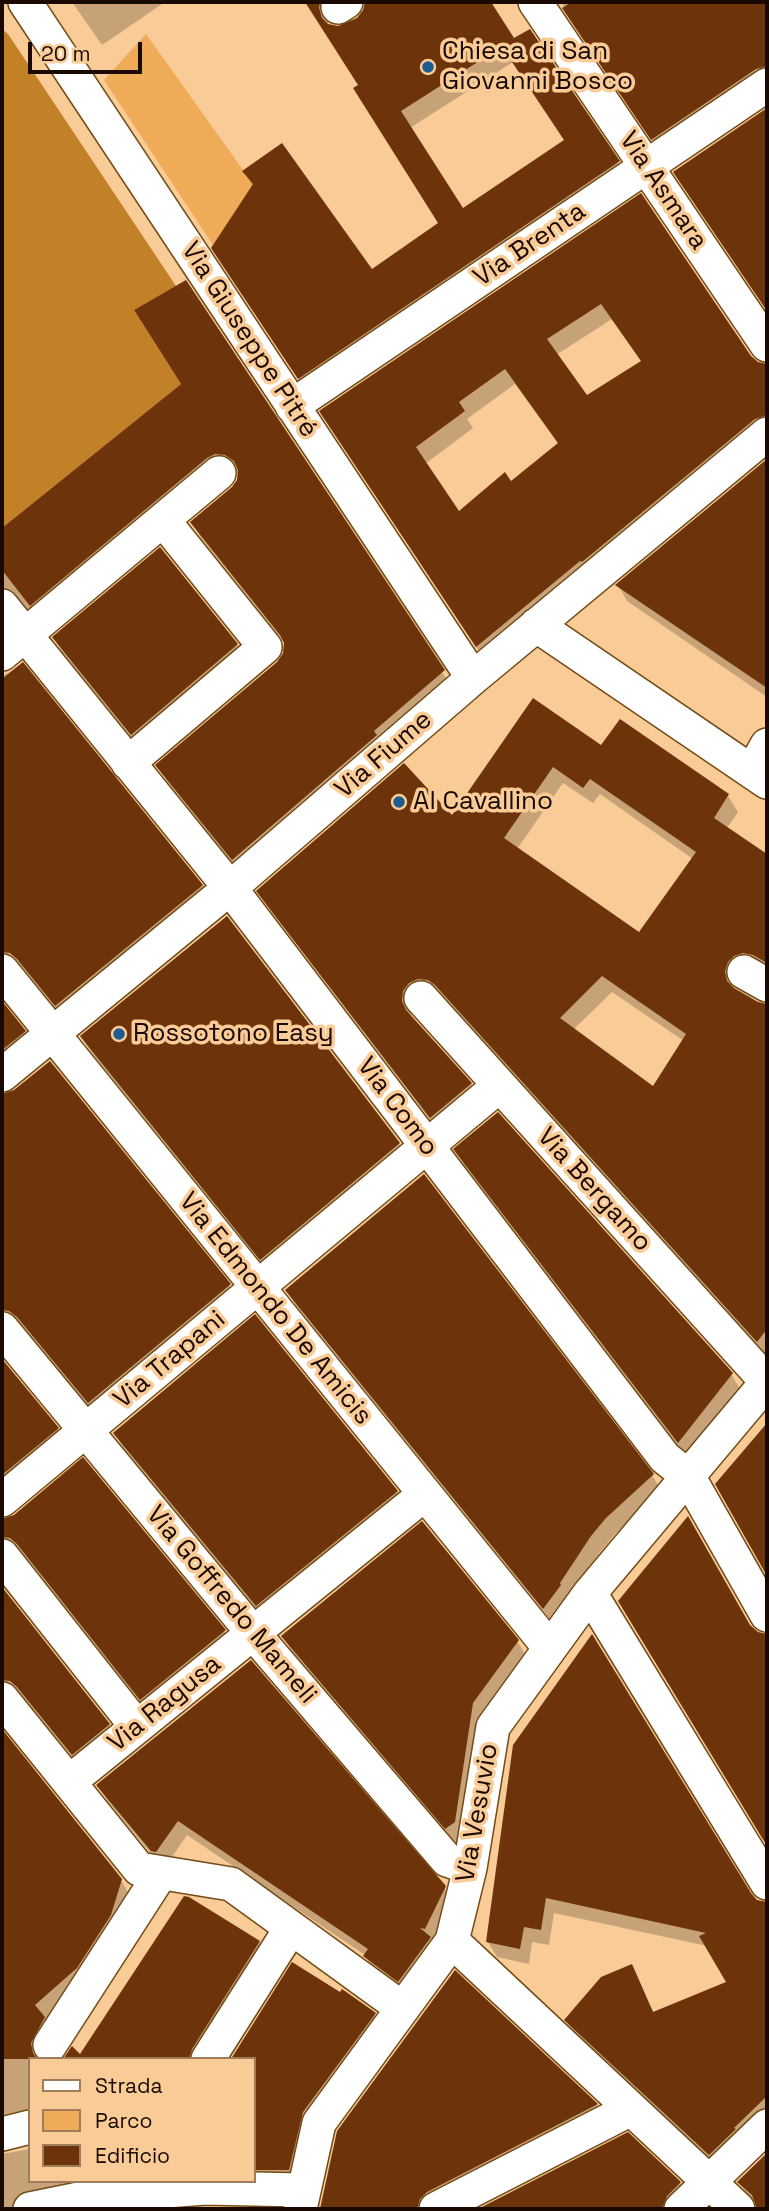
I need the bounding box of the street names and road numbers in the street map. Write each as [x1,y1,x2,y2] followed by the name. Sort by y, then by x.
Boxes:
[612,126,714,256] street label: Via Asmara
[468,196,592,294] street label: Via Brenta
[174,236,324,444] street label: Via Giuseppe Pitré
[329,704,439,806] street label: Via Fiume
[350,1052,444,1162] street label: Via Como
[530,1122,658,1258] street label: Via Bergamo
[172,1187,378,1431] street label: Via Edmondo De Amicis
[108,1304,232,1416] street label: Via Trapani
[139,1500,323,1710] street label: Via Goffredo Mameli
[102,1649,228,1759] street label: Via Ragusa
[450,1741,506,1885] street label: Via Vesuvio

